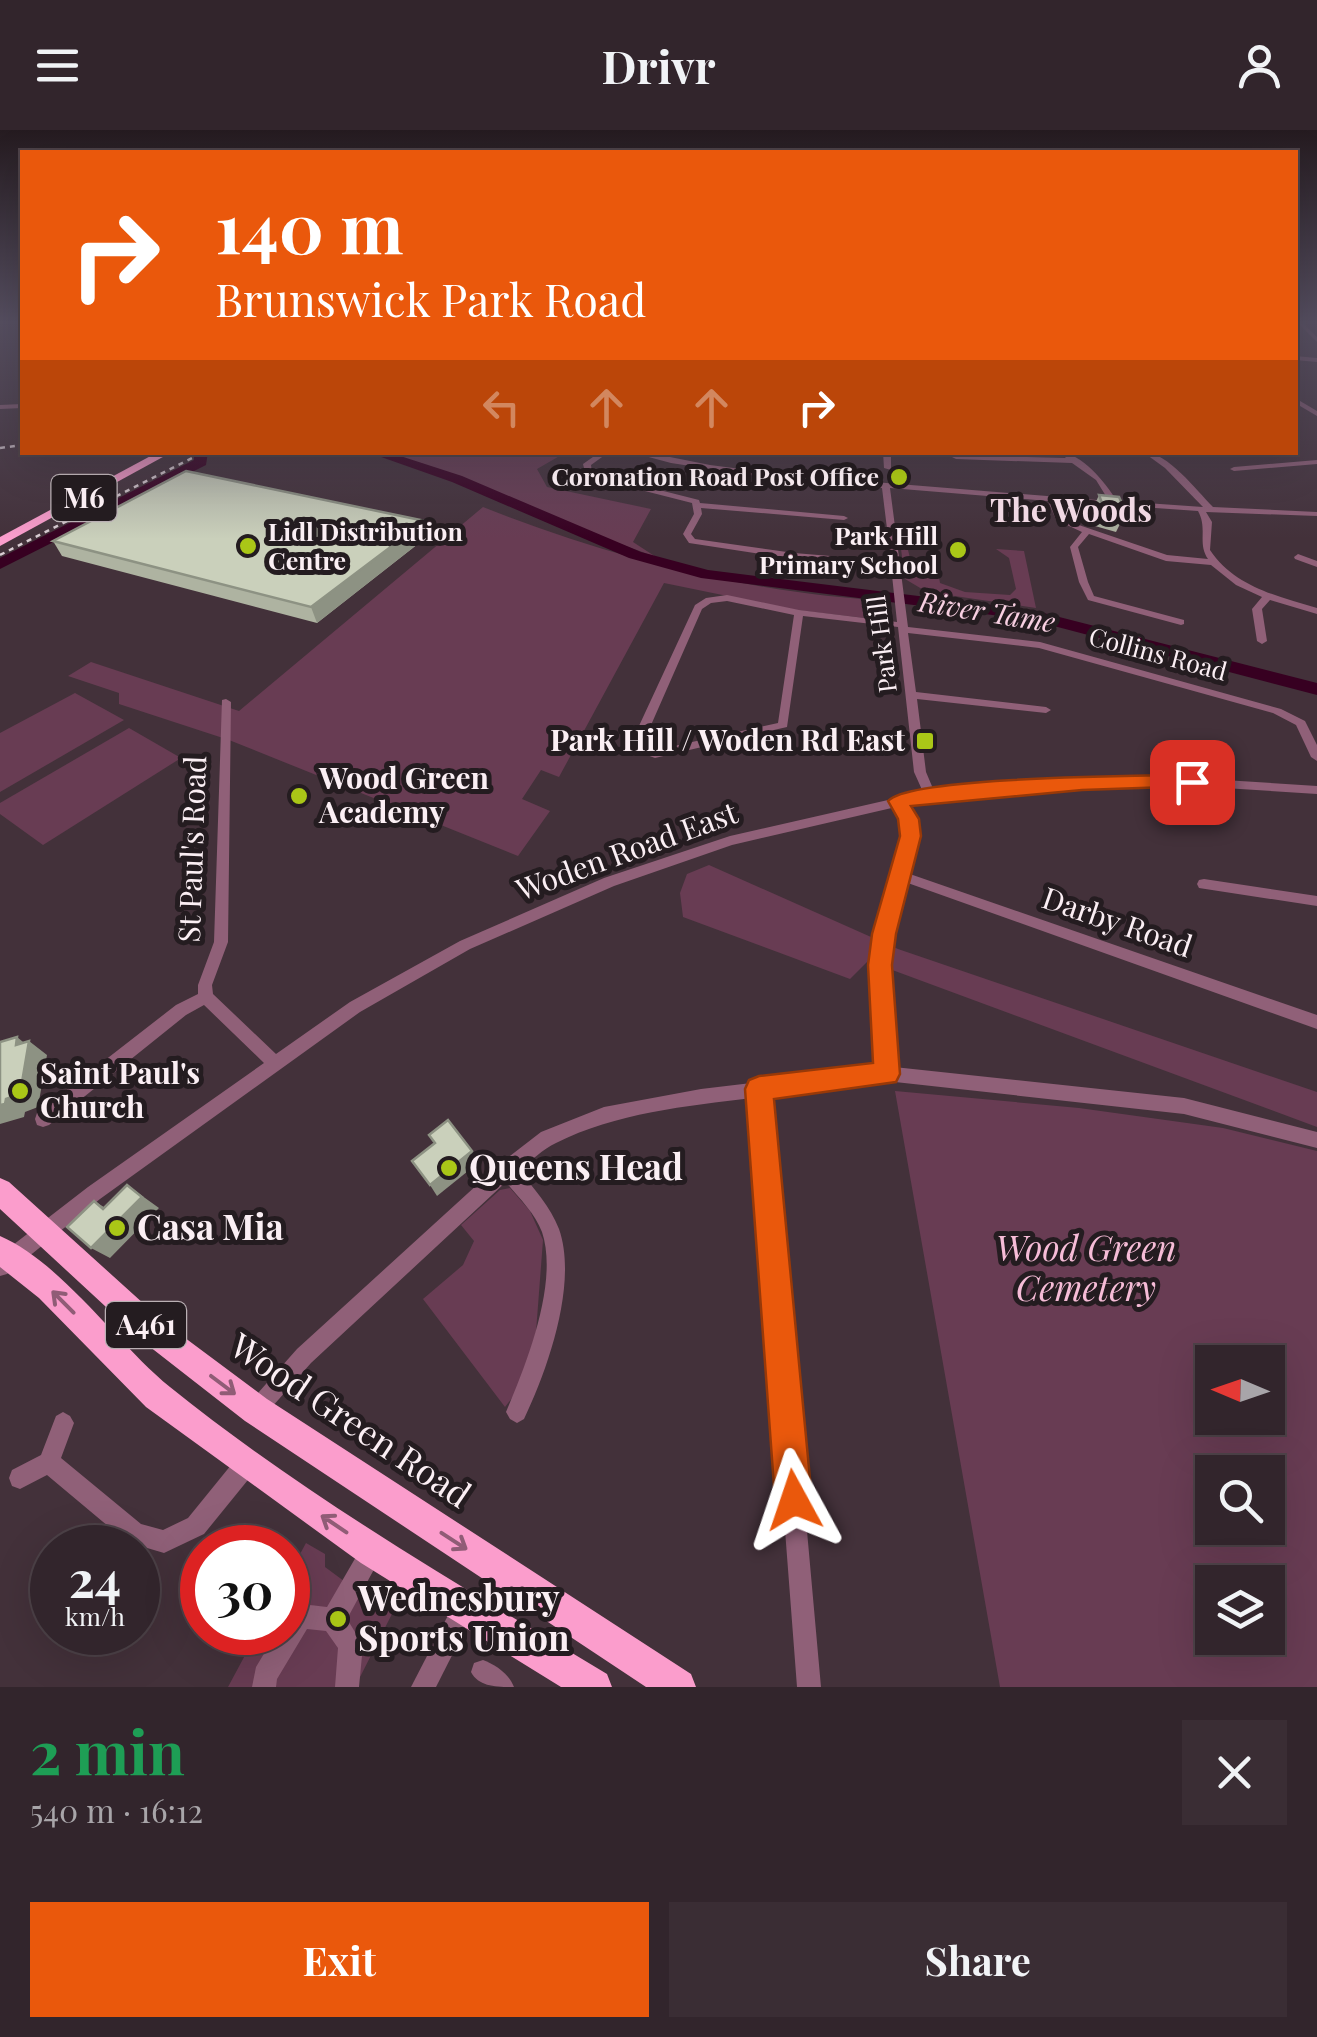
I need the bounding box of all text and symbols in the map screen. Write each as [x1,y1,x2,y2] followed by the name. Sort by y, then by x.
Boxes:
[602,35,715,95] text: Drivr
[30,38,85,93] icon: menu
[1232,38,1287,93] icon: person
[215,178,404,272] text: 140 m
[50,190,180,320] icon: right
[215,268,646,328] text: Brunswick Park Road
[474,380,529,435] icon: left
[579,380,634,435] icon: ahead
[684,380,739,435] icon: ahead
[789,380,844,435] icon: right
[551,459,879,492] place label: Coronation Road Post Office
[888,466,910,488] marker: Coronation Road Post Office
[52,475,116,521] road number: M6
[990,487,1152,530] district label: The Woods
[268,514,463,576] place label: Lidl Distribution Centre
[759,518,938,580] place label: Park Hill Primary School
[237,535,259,557] marker: Lidl Distribution Centre
[947,539,969,561] marker: Park Hill Primary School
[915,581,1058,640] water label: River Tame
[858,594,903,695] street label: Park Hill
[1086,618,1231,687] street label: Collins Road
[550,719,905,759] place label: Park Hill / Woden Rd East
[914,730,936,752] marker: Park Hill / Woden Rd East
[1150,740,1235,825] pin
[168,755,214,943] street label: St Paul's Road
[1165,755,1220,810] icon: arrive
[318,757,489,831] place label: Wood Green Academy
[288,785,310,807] marker: Wood Green Academy
[509,791,743,909] street label: Woden Road East
[1037,877,1198,965] street label: Darby Road
[40,1052,200,1126] place label: Saint Paul's Church
[9,1080,31,1102] marker: Saint Paul's Church
[469,1142,683,1189] place label: Queens Head
[438,1157,460,1179] marker: Queens Head
[137,1202,284,1249] place label: Casa Mia
[106,1217,128,1239] marker: Casa Mia
[995,1223,1177,1310] park label: Wood Green Cemetery
[51,1290,76,1315] one-way arrow
[106,1302,186,1348] road number: A461
[221,1320,481,1517] street label: Wood Green Road
[1195,1345,1285,1435] north arrow
[1195,1345,1285,1655] map controls
[209,1374,236,1395] one-way arrow
[742,1448,846,1552] position arrow
[1195,1455,1285,1545] button: search
[320,1514,348,1535] one-way arrow
[180,1525,310,1655] speed limit sign: 30
[440,1530,468,1551] one-way arrow
[69,1544,121,1611] text: 24
[1195,1565,1285,1655] button: layers
[357,1573,570,1660] place label: Wednesbury Sports Union
[65,1599,125,1632] text: km/h
[327,1608,349,1630] marker: Wednesbury Sports Union
[30,1710,185,1790] text: 2 min
[1182,1720,1287,1825] button: close
[30,1788,203,1831] text: 540 m · 16:12
[30,1902,649,2017] button: Exit
[669,1902,1287,2017] button: Share

